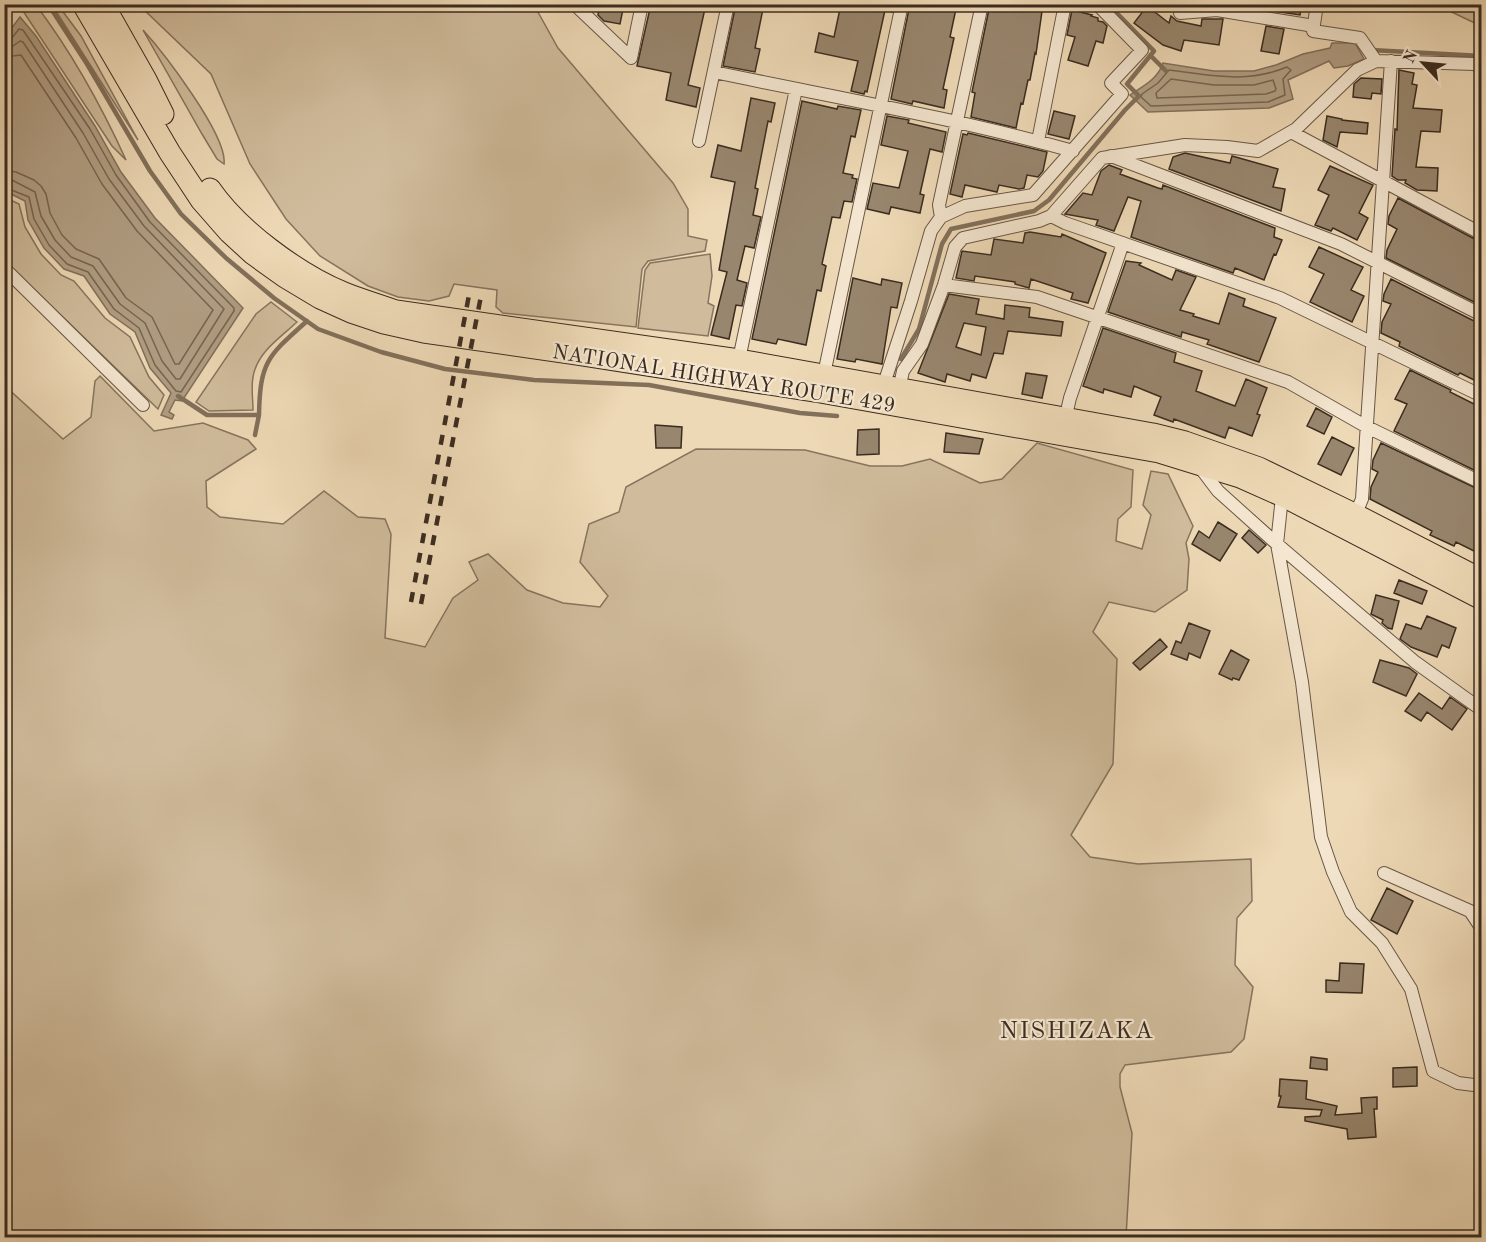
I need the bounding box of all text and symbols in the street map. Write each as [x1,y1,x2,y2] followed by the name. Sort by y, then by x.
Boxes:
[1393,33,1453,93] north arrow
[1401,48,1422,66] text: N
[551,342,897,417] street label: NATIONAL HIGHWAY ROUTE 429
[999,1020,1155,1044] district label: NISHIZAKA

